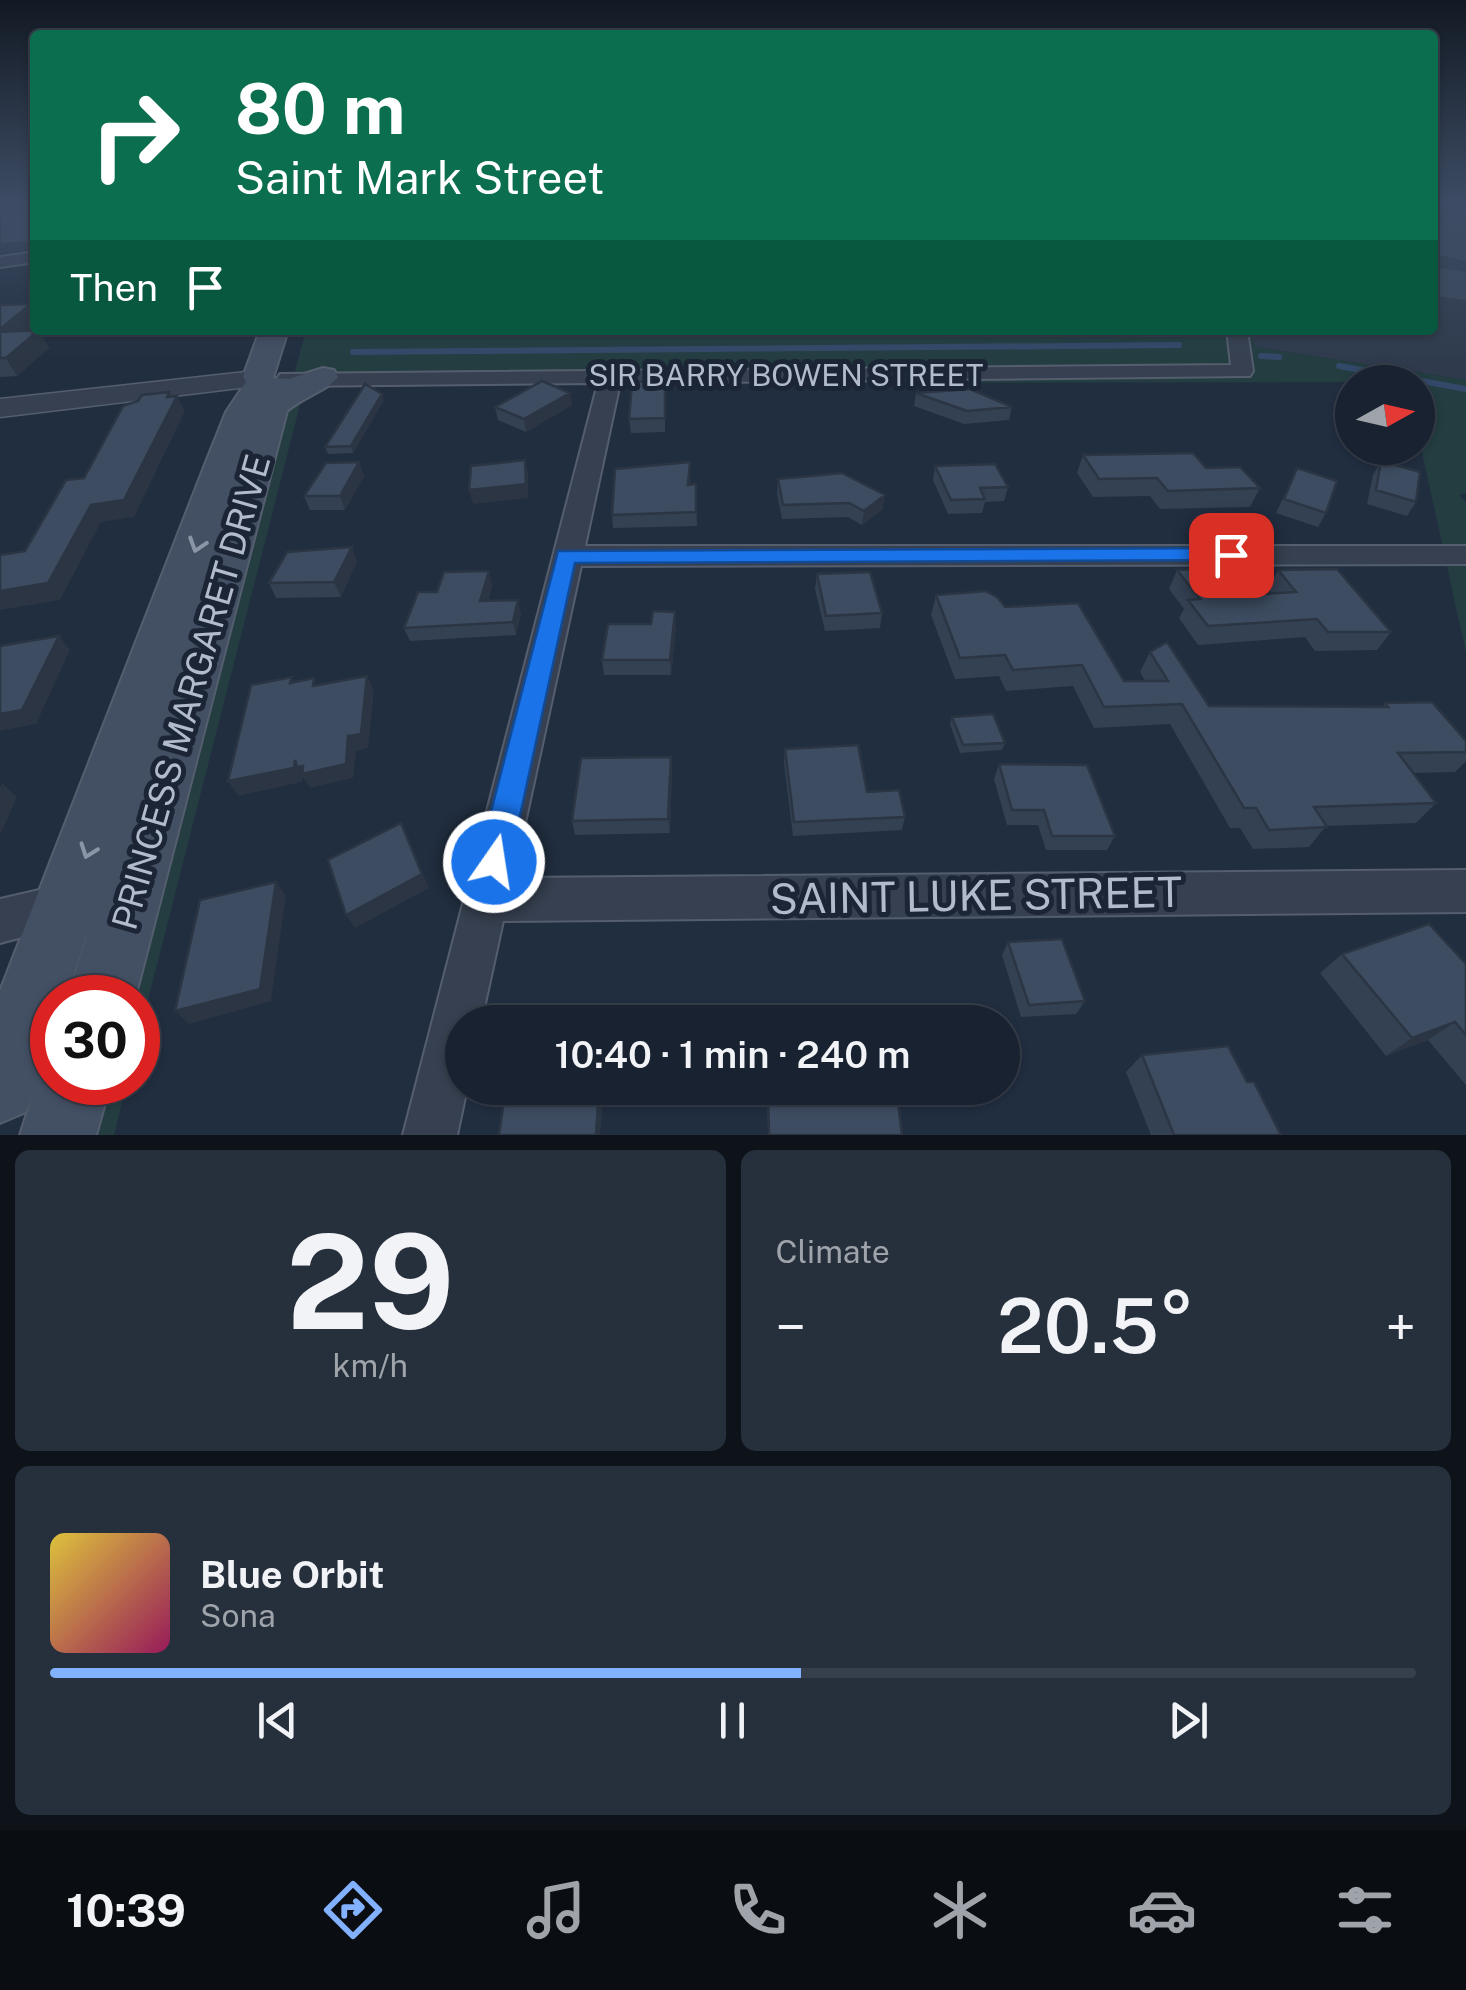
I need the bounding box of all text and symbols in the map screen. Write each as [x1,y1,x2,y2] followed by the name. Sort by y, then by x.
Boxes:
[235,67,405,150] text: 80 m
[70,70,200,200] icon: right
[235,151,605,204] text: Saint Mark Street
[178,260,233,315] icon: arrive
[70,265,158,310] text: Then
[588,357,984,393] street label: SIR BARRY BOWEN STREET
[1335,365,1435,465] north arrow
[1335,365,1435,465] map controls
[103,450,279,934] street label: PRINCESS MARGARET DRIVE
[1189,513,1274,598] pin
[1204,528,1259,583] icon: arrive
[188,535,208,552] one-way arrow
[442,810,546,914] position arrow
[79,841,99,858] one-way arrow
[769,867,1183,923] street label: SAINT LUKE STREET
[30,975,160,1105] speed limit sign: 30
[554,1032,911,1077] text: 10:40 · 1 min · 240 m
[286,1206,454,1358] text: 29
[776,1233,890,1270] text: Climate
[997,1282,1194,1370] text: 20.5°
[776,1295,806,1359] text: −
[1386,1295,1416,1359] text: +
[333,1347,408,1384] text: km/h
[200,1552,384,1597] text: Blue Orbit
[200,1597,276,1634] text: Sona
[250,1693,305,1748] icon: previous
[705,1693,760,1748] icon: pause
[1161,1693,1216,1748] icon: next
[318,1875,388,1945] icon: directions
[521,1875,591,1945] icon: music
[723,1875,793,1945] icon: phone
[925,1875,995,1945] icon: climate
[1127,1875,1197,1945] icon: car
[1330,1875,1400,1945] icon: filters
[66,1884,186,1937] text: 10:39

